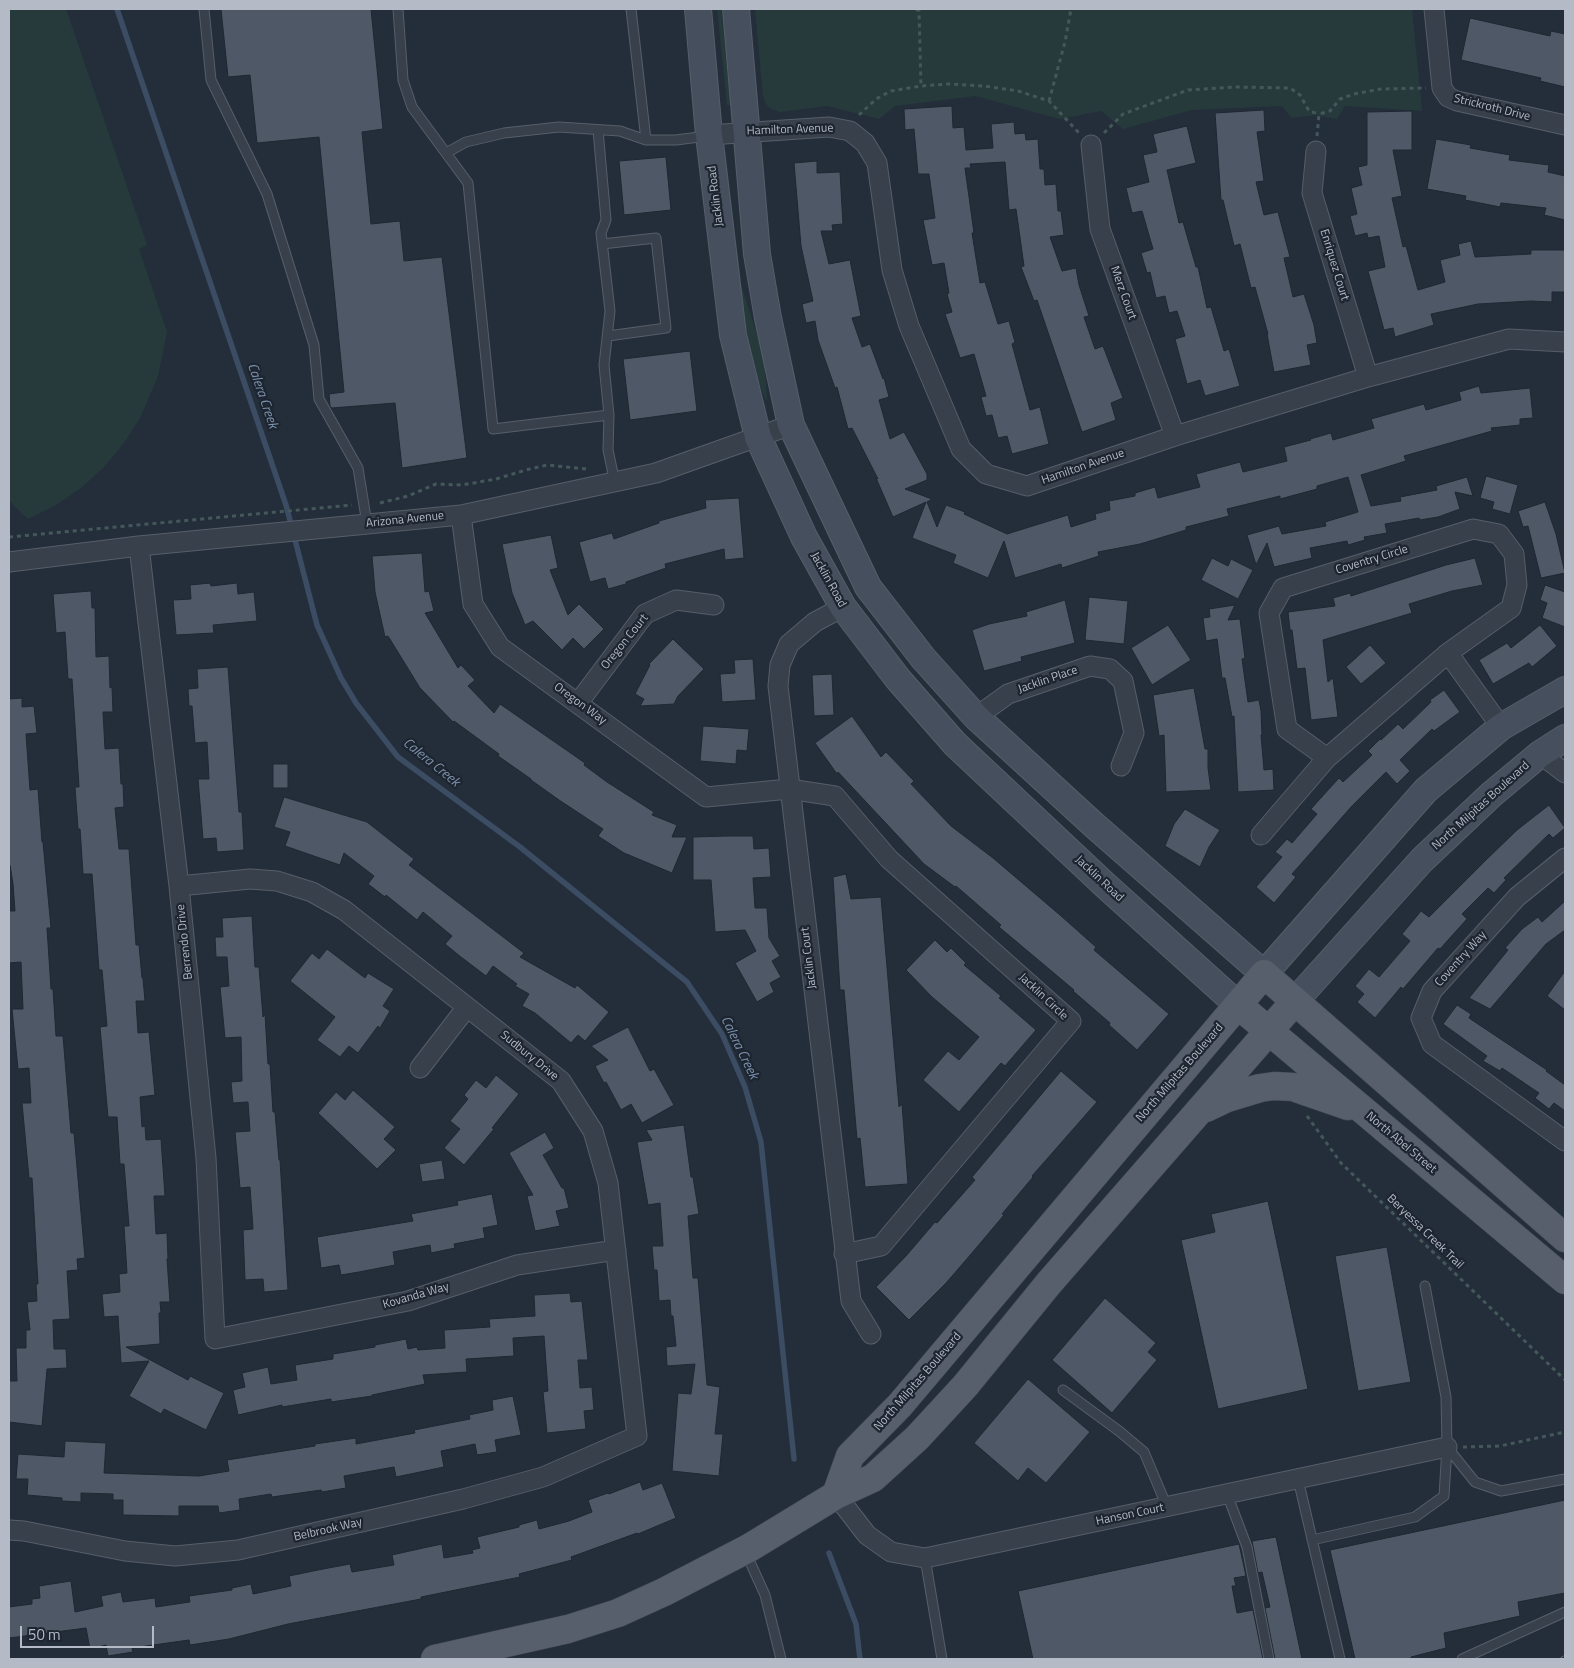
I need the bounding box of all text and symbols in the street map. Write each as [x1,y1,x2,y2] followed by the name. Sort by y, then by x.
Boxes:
[1452,92,1532,124] street label: Strickroth Drive
[746,121,834,139] street label: Hamilton Avenue
[705,165,727,227] street label: Jacklin Road
[1316,227,1352,303] street label: Enriquez Court
[1107,264,1139,322] street label: Merz Court
[243,361,281,431] water label: Calera Creek
[1040,446,1126,488] street label: Hamilton Avenue
[365,509,445,531] street label: Arizona Avenue
[1334,542,1410,578] street label: Coventry Circle
[807,550,849,610] street label: Jacklin Road
[598,611,652,673] street label: Oregon Court
[1016,663,1080,697] street label: Jacklin Place
[551,680,609,728] street label: Oregon Way
[399,735,463,791] water label: Calera Creek
[1430,759,1532,853] street label: North Milpitas Boulevard
[1072,853,1126,905] street label: Jacklin Road
[174,904,196,980] street label: Berrendo Drive
[798,926,820,990] street label: Jacklin Court
[1432,928,1490,990] street label: Coventry Way
[1015,971,1071,1023] street label: Jacklin Circle
[717,1014,761,1082] water label: Calera Creek
[1133,1021,1227,1125] street label: North Milpitas Boulevard
[497,1028,561,1084] street label: Sudbury Drive
[1363,1109,1439,1177] street label: North Abel Street
[1384,1192,1466,1272] street label: Beryessa Creek Trail
[381,1280,451,1312] street label: Kovanda Way
[871,1330,965,1434] street label: North Milpitas Boulevard
[1095,1501,1165,1529] street label: Hanson Court
[292,1515,364,1545] street label: Belbrook Way
[22,1616,156,1648] scale bar
[28,1623,61,1646] text: 50 m

